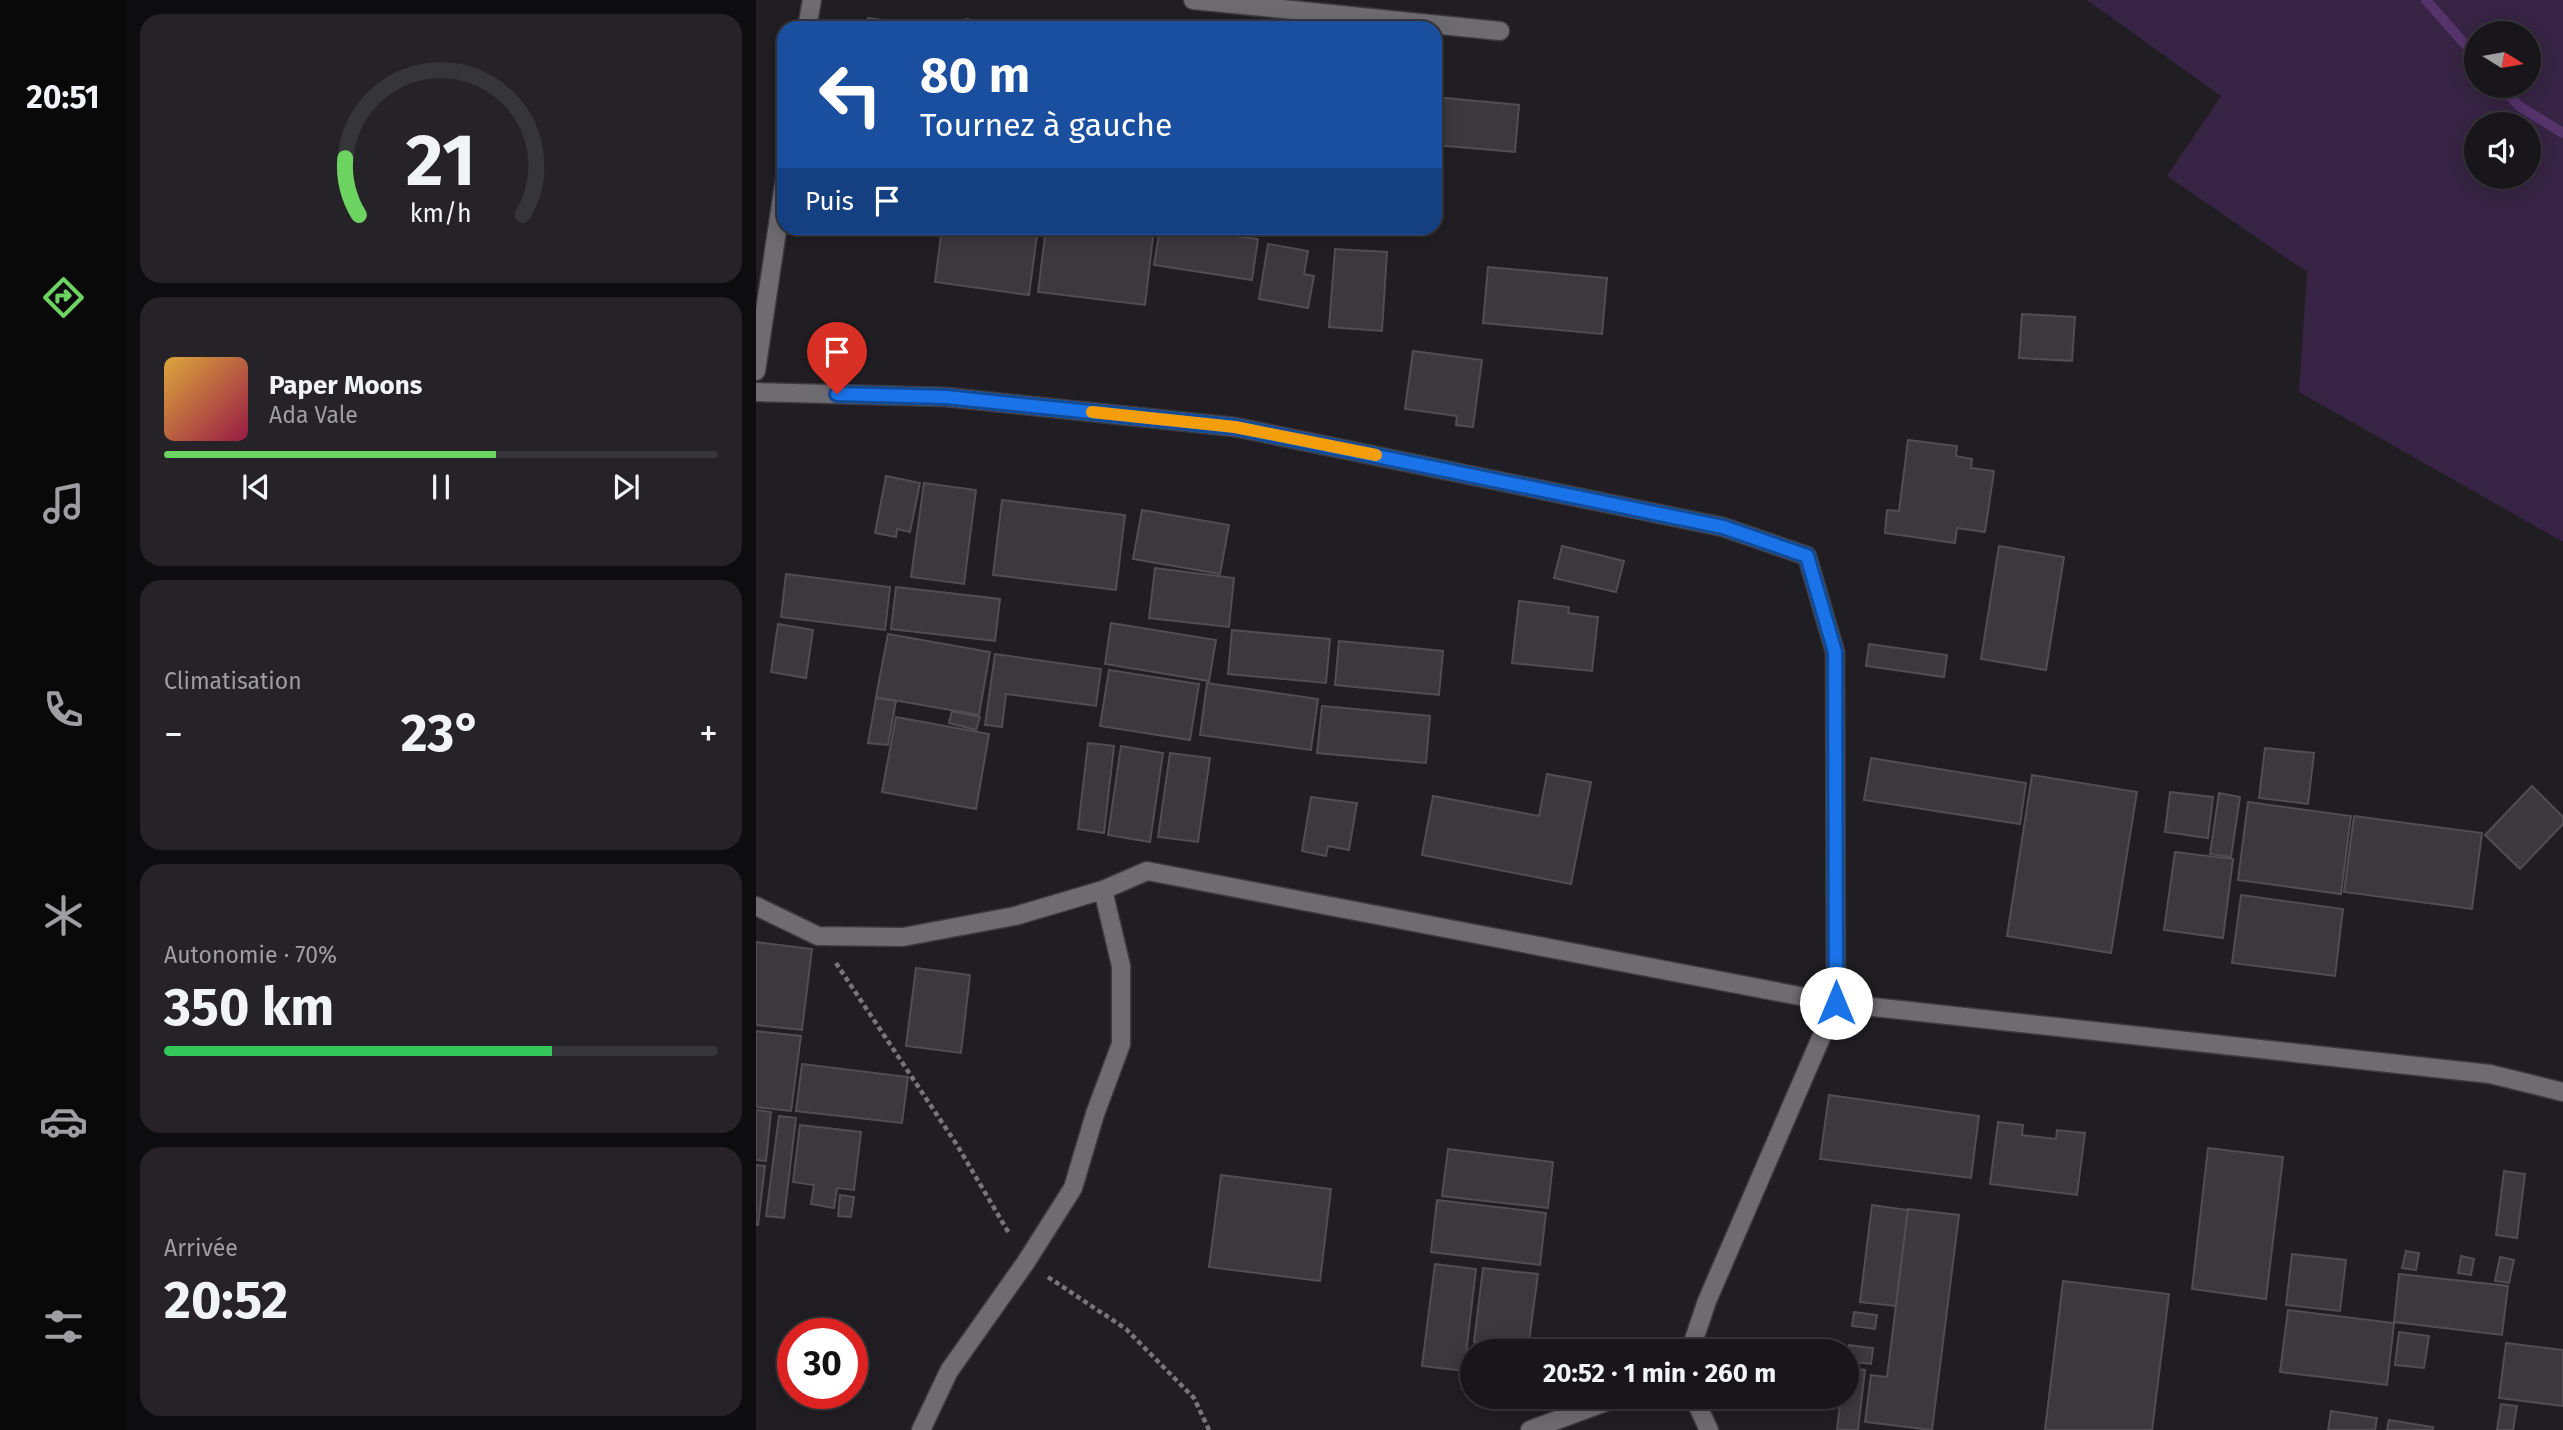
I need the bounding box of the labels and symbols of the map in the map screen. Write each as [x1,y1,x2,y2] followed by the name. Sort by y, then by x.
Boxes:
[2464,21,2541,98] north arrow
[807,322,867,394] pin
[1799,966,1873,1040] position arrow
[777,1318,868,1409] speed limit sign: 30

